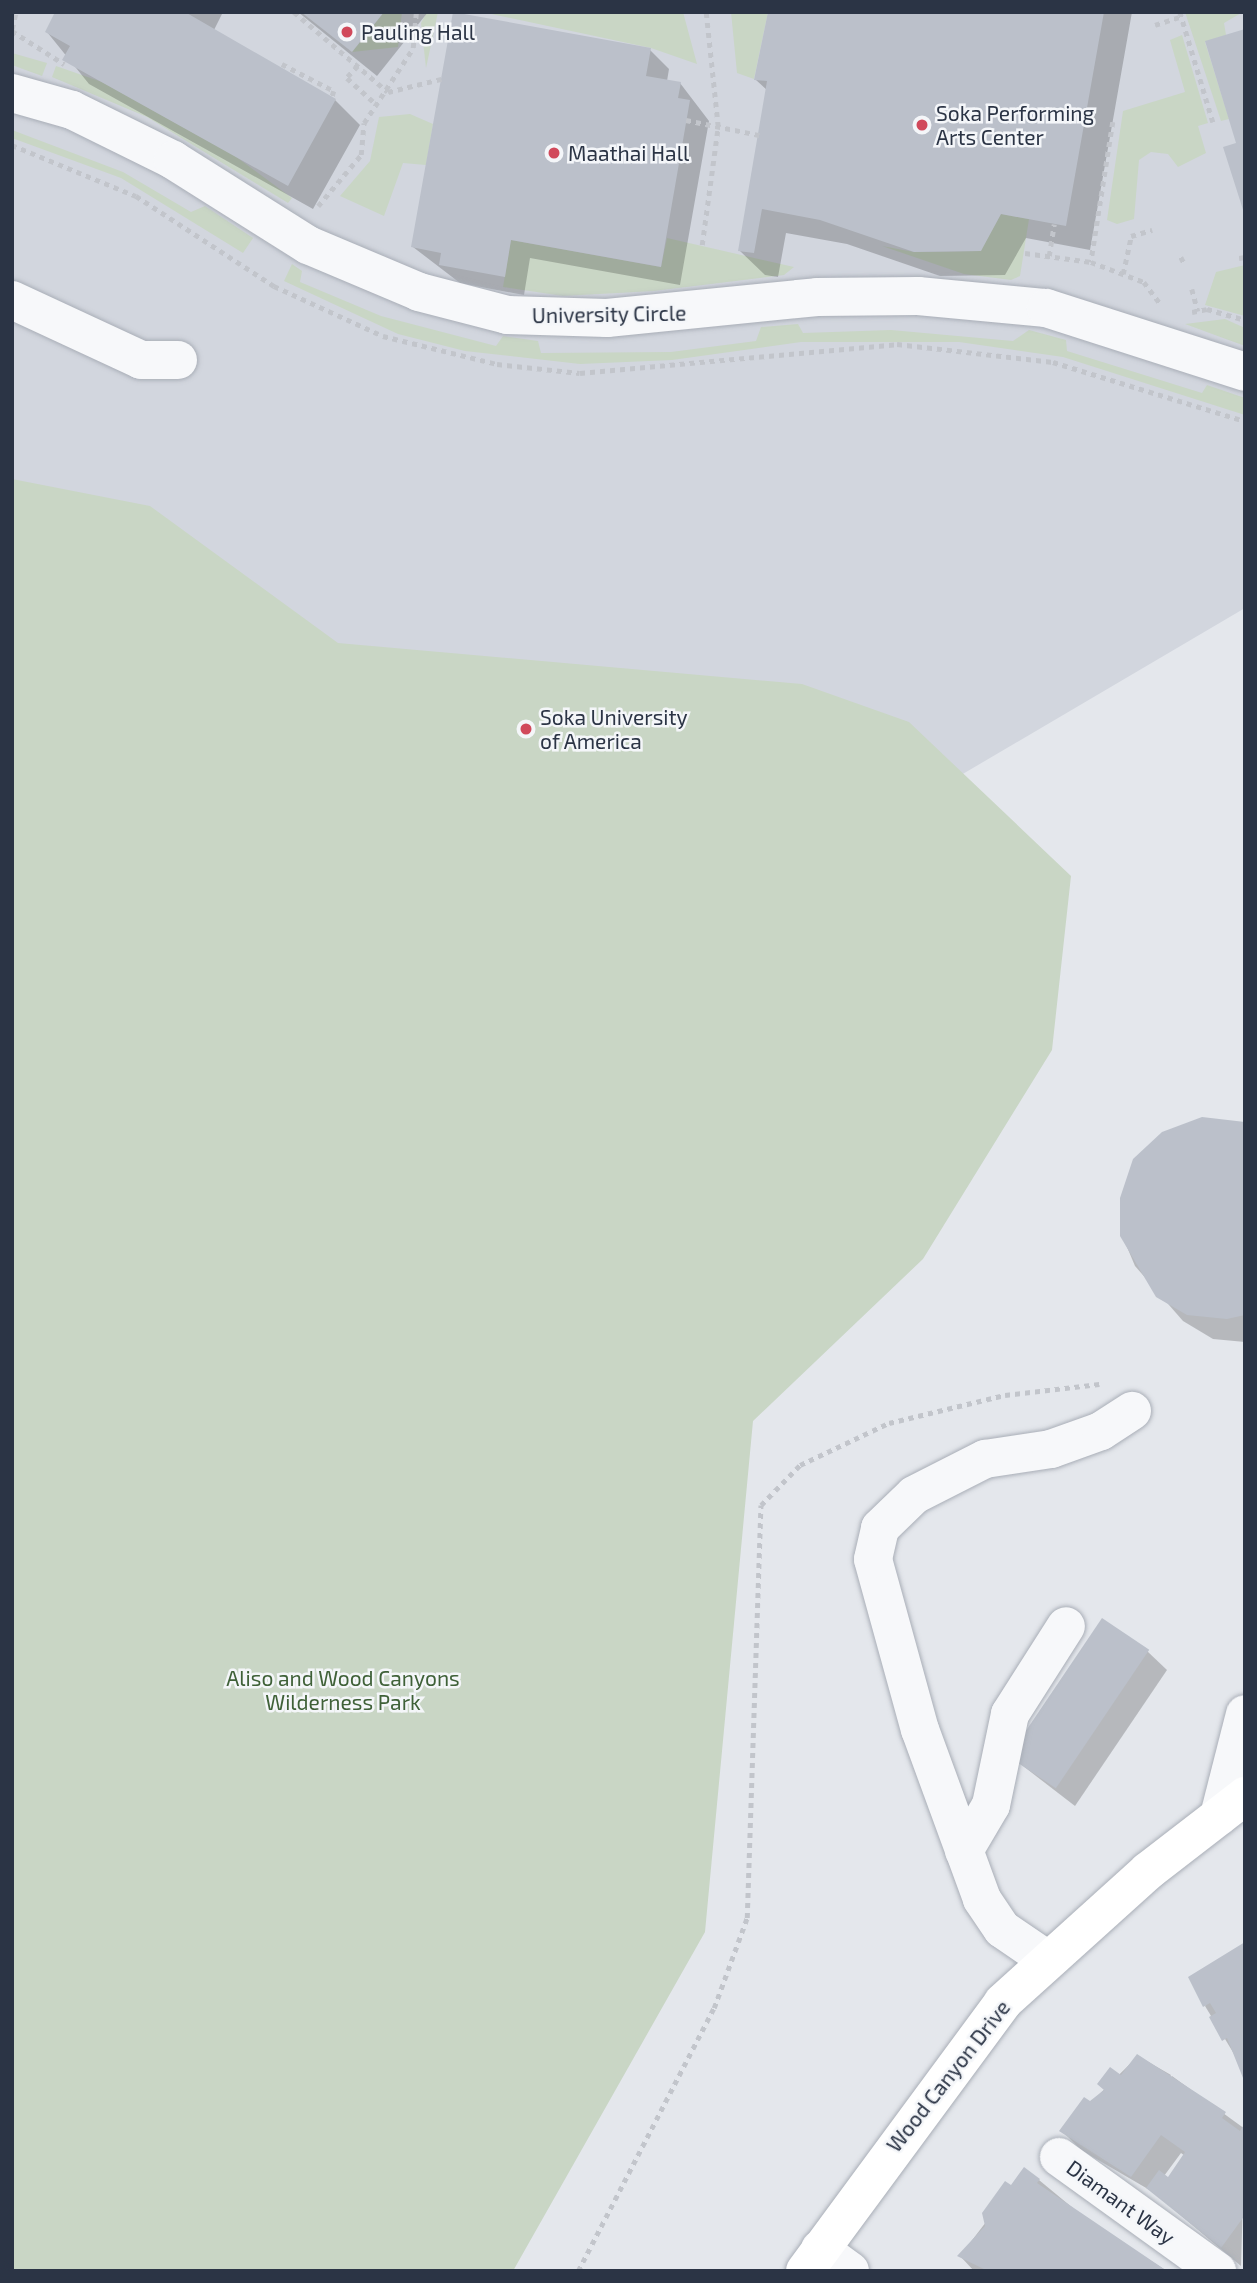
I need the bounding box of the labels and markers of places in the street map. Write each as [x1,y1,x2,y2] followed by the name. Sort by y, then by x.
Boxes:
[361,19,475,45] place label: Pauling Hall
[339,24,355,40] marker: Pauling Hall
[936,100,1094,150] place label: Soka Performing Arts Center
[914,117,930,133] marker: Soka Performing Arts Center
[568,140,689,166] place label: Maathai Hall
[546,145,562,161] marker: Maathai Hall
[540,704,688,754] place label: Soka University of America
[518,721,534,737] marker: Soka University of America

